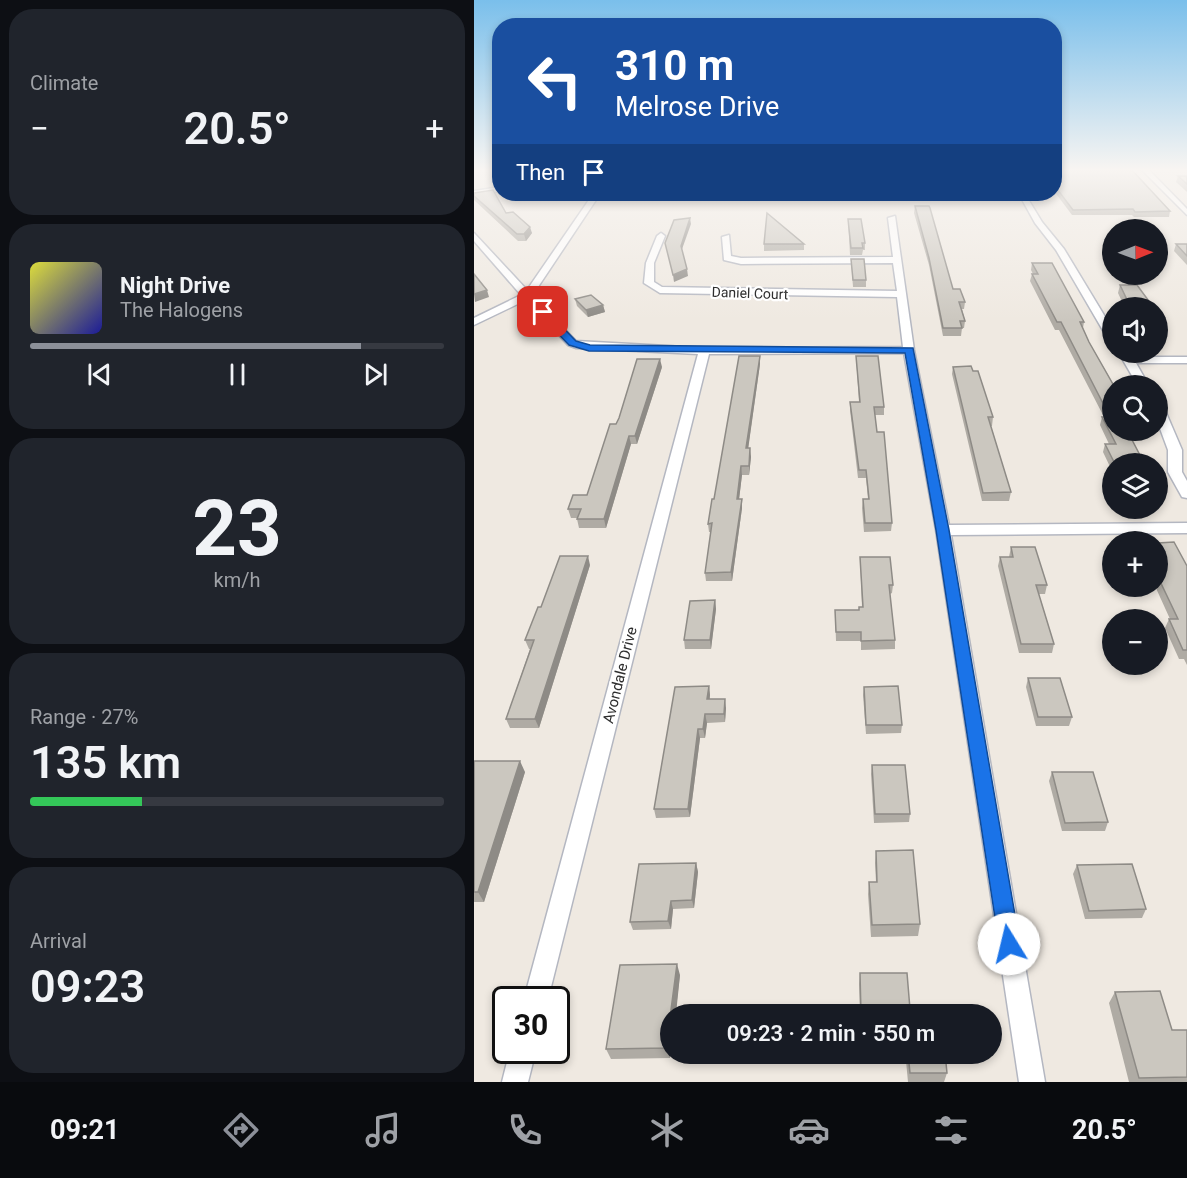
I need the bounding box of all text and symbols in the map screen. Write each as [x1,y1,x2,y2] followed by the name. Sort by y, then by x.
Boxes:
[615,41,734,90] text: 310 m
[516,42,594,120] icon: left
[30,71,98,95] text: Climate
[615,91,779,123] text: Melrose Drive
[183,102,291,155] text: 20.5°
[30,109,49,148] text: −
[425,109,444,148] text: +
[577,156,610,189] icon: arrive
[516,160,565,185] text: Then
[1102,219,1168,285] north arrow
[1102,219,1168,675] map controls
[120,273,230,298] text: Night Drive
[711,284,789,302] street label: Daniel Court
[517,286,568,337] pin
[526,295,559,328] icon: arrive
[1102,297,1168,363] button: sound
[120,298,243,322] text: The Halogens
[83,358,116,391] icon: previous
[221,358,254,391] icon: pause
[359,358,392,391] icon: next
[1102,375,1168,441] button: search
[1102,453,1168,519] button: layers
[192,483,282,574] text: 23
[1102,531,1168,597] button: +
[214,568,260,592] text: km/h
[1102,609,1168,675] button: −
[599,625,641,725] street label: Avondale Drive
[30,705,138,729] text: Range · 27%
[30,736,181,789] text: 135 km
[977,912,1041,976] position arrow
[30,929,87,953] text: Arrival
[30,960,145,1013] text: 09:23
[492,986,570,1064] speed limit sign: 30
[727,1021,935,1046] text: 09:23 · 2 min · 550 m
[220,1109,262,1151] icon: directions
[362,1109,404,1151] icon: music
[504,1109,546,1151] icon: phone
[646,1109,688,1151] icon: climate
[788,1109,830,1151] icon: car
[930,1109,972,1151] icon: filters
[50,1114,120,1146] text: 09:21
[1072,1114,1137,1146] text: 20.5°

